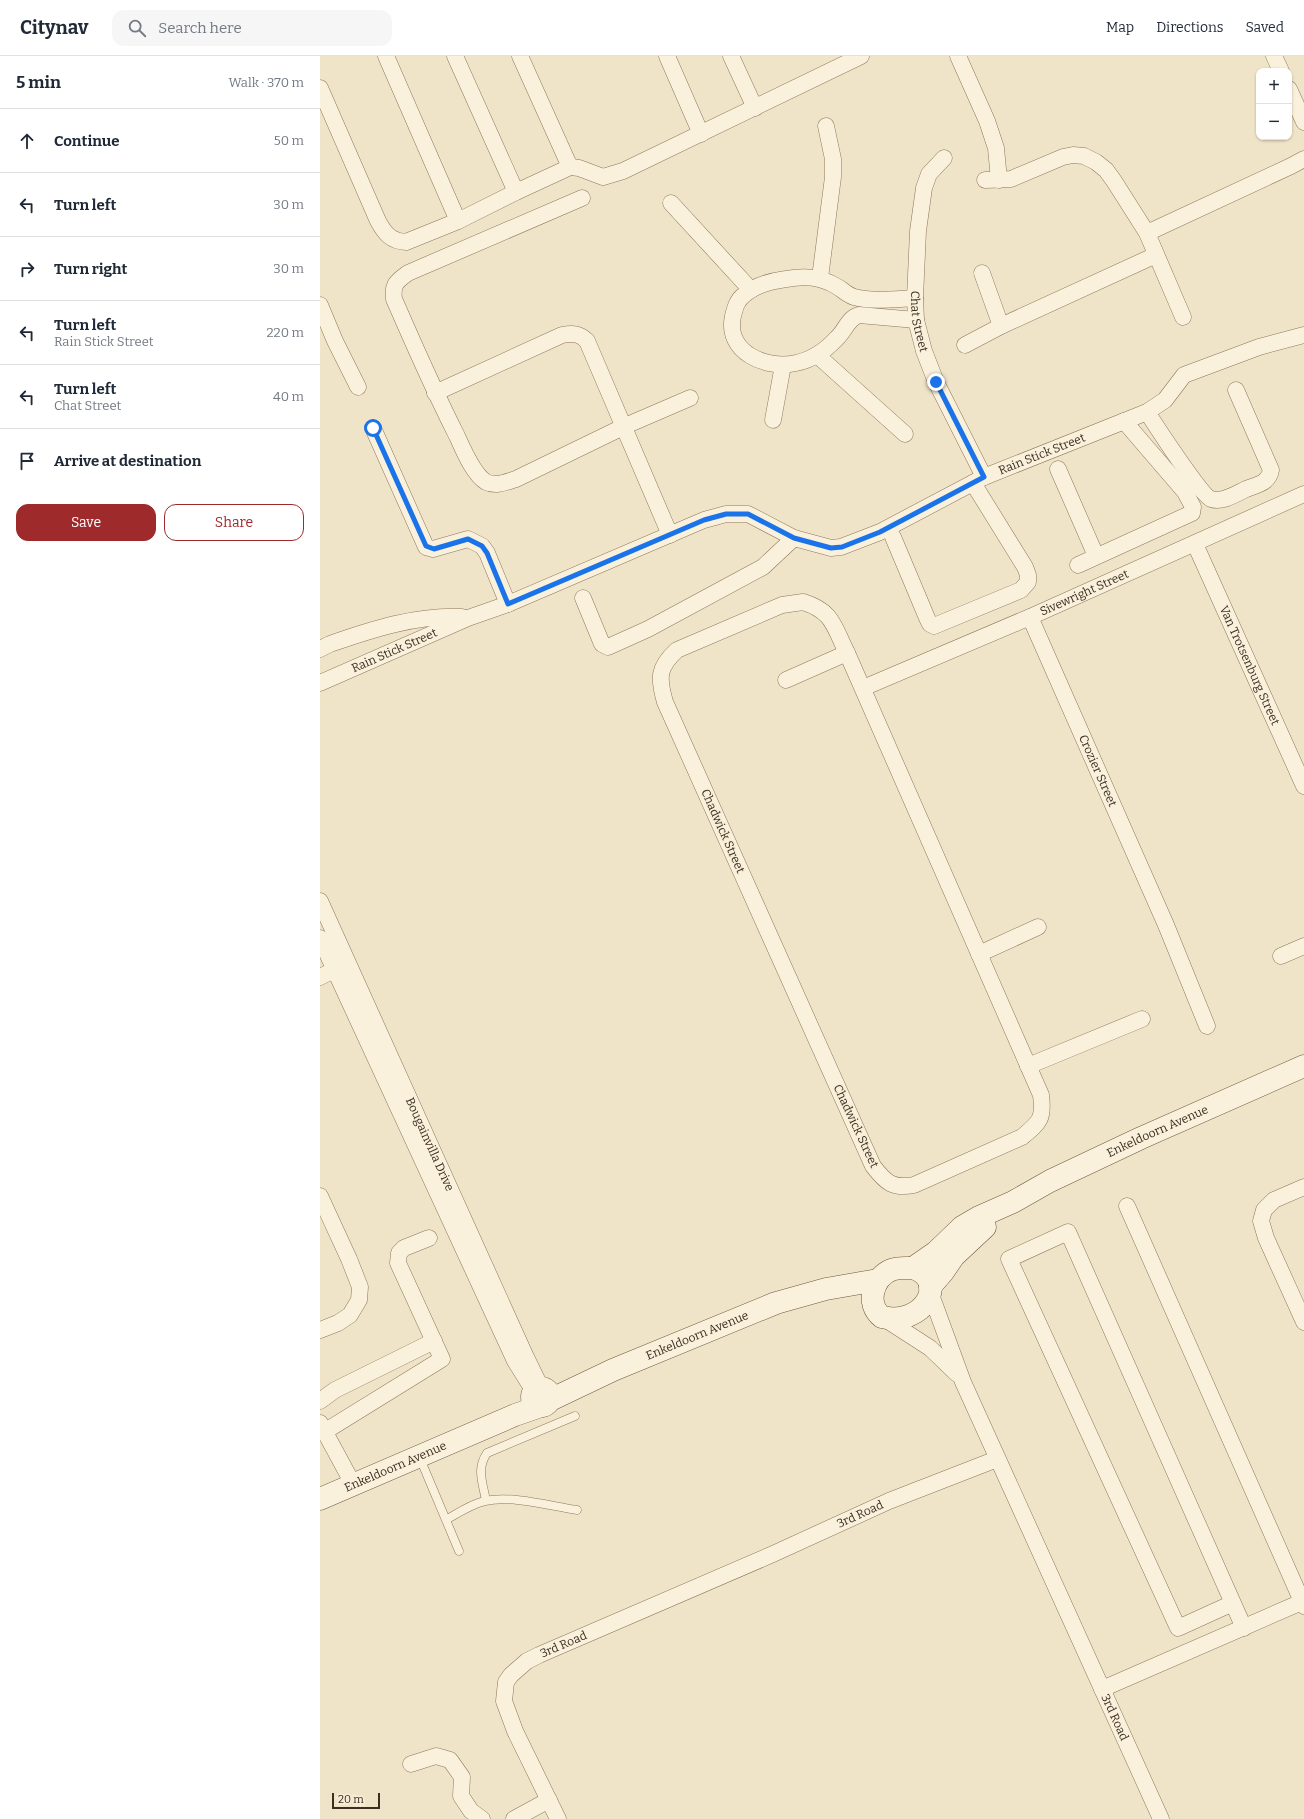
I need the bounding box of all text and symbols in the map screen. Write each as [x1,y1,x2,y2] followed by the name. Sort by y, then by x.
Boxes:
[112,10,392,46] search box
[20,16,88,39] text: Citynav
[126,17,148,39] icon: search
[158,19,242,37] text: Search here
[1106,19,1134,36] text: Map
[1156,19,1224,36] text: Directions
[1246,19,1284,36] text: Saved
[1256,68,1292,140] map controls
[1256,68,1292,104] button: +
[16,72,61,93] text: 5 min
[229,75,304,90] text: Walk · 370 m
[1256,104,1292,140] button: −
[16,130,38,152] icon: ahead
[54,132,120,150] text: Continue
[274,133,304,148] text: 50 m
[16,194,38,216] icon: left
[54,196,116,214] text: Turn left
[273,197,304,212] text: 30 m
[16,258,38,280] icon: right
[54,260,127,278] text: Turn right
[273,261,304,276] text: 30 m
[908,290,931,354] street label: Chat Street
[54,316,116,334] text: Turn left
[16,322,38,344] icon: left
[267,325,304,340] text: 220 m
[54,334,153,349] text: Rain Stick Street
[927,373,945,391] route end
[54,380,116,398] text: Turn left
[16,386,38,408] icon: left
[273,389,304,404] text: 40 m
[54,398,121,413] text: Chat Street
[364,419,382,437] route start
[997,430,1088,477] street label: Rain Stick Street
[16,450,38,472] icon: arrive
[54,452,201,470] text: Arrive at destination
[16,504,156,541] button: Save
[164,504,304,541] button: Share
[1038,566,1131,619] street label: Sivewright Street
[1217,603,1283,728] street label: Van Trotsenburg Street
[349,625,440,675] street label: Rain Stick Street
[1076,733,1120,809] street label: Crozier Street
[698,787,748,876] street label: Chadwick Street
[831,1082,882,1171] street label: Chadwick Street
[403,1095,457,1193] street label: Bougainvilla Drive
[1105,1102,1210,1160] street label: Enkeldoorn Avenue
[644,1308,751,1363] street label: Enkeldoorn Avenue
[342,1438,448,1495] street label: Enkeldoorn Avenue
[835,1498,886,1531] street label: 3rd Road
[538,1628,589,1661] street label: 3rd Road
[1098,1692,1132,1743] street label: 3rd Road
[332,1791,380,1810] scale bar
[338,1793,364,1806] text: 20 m

